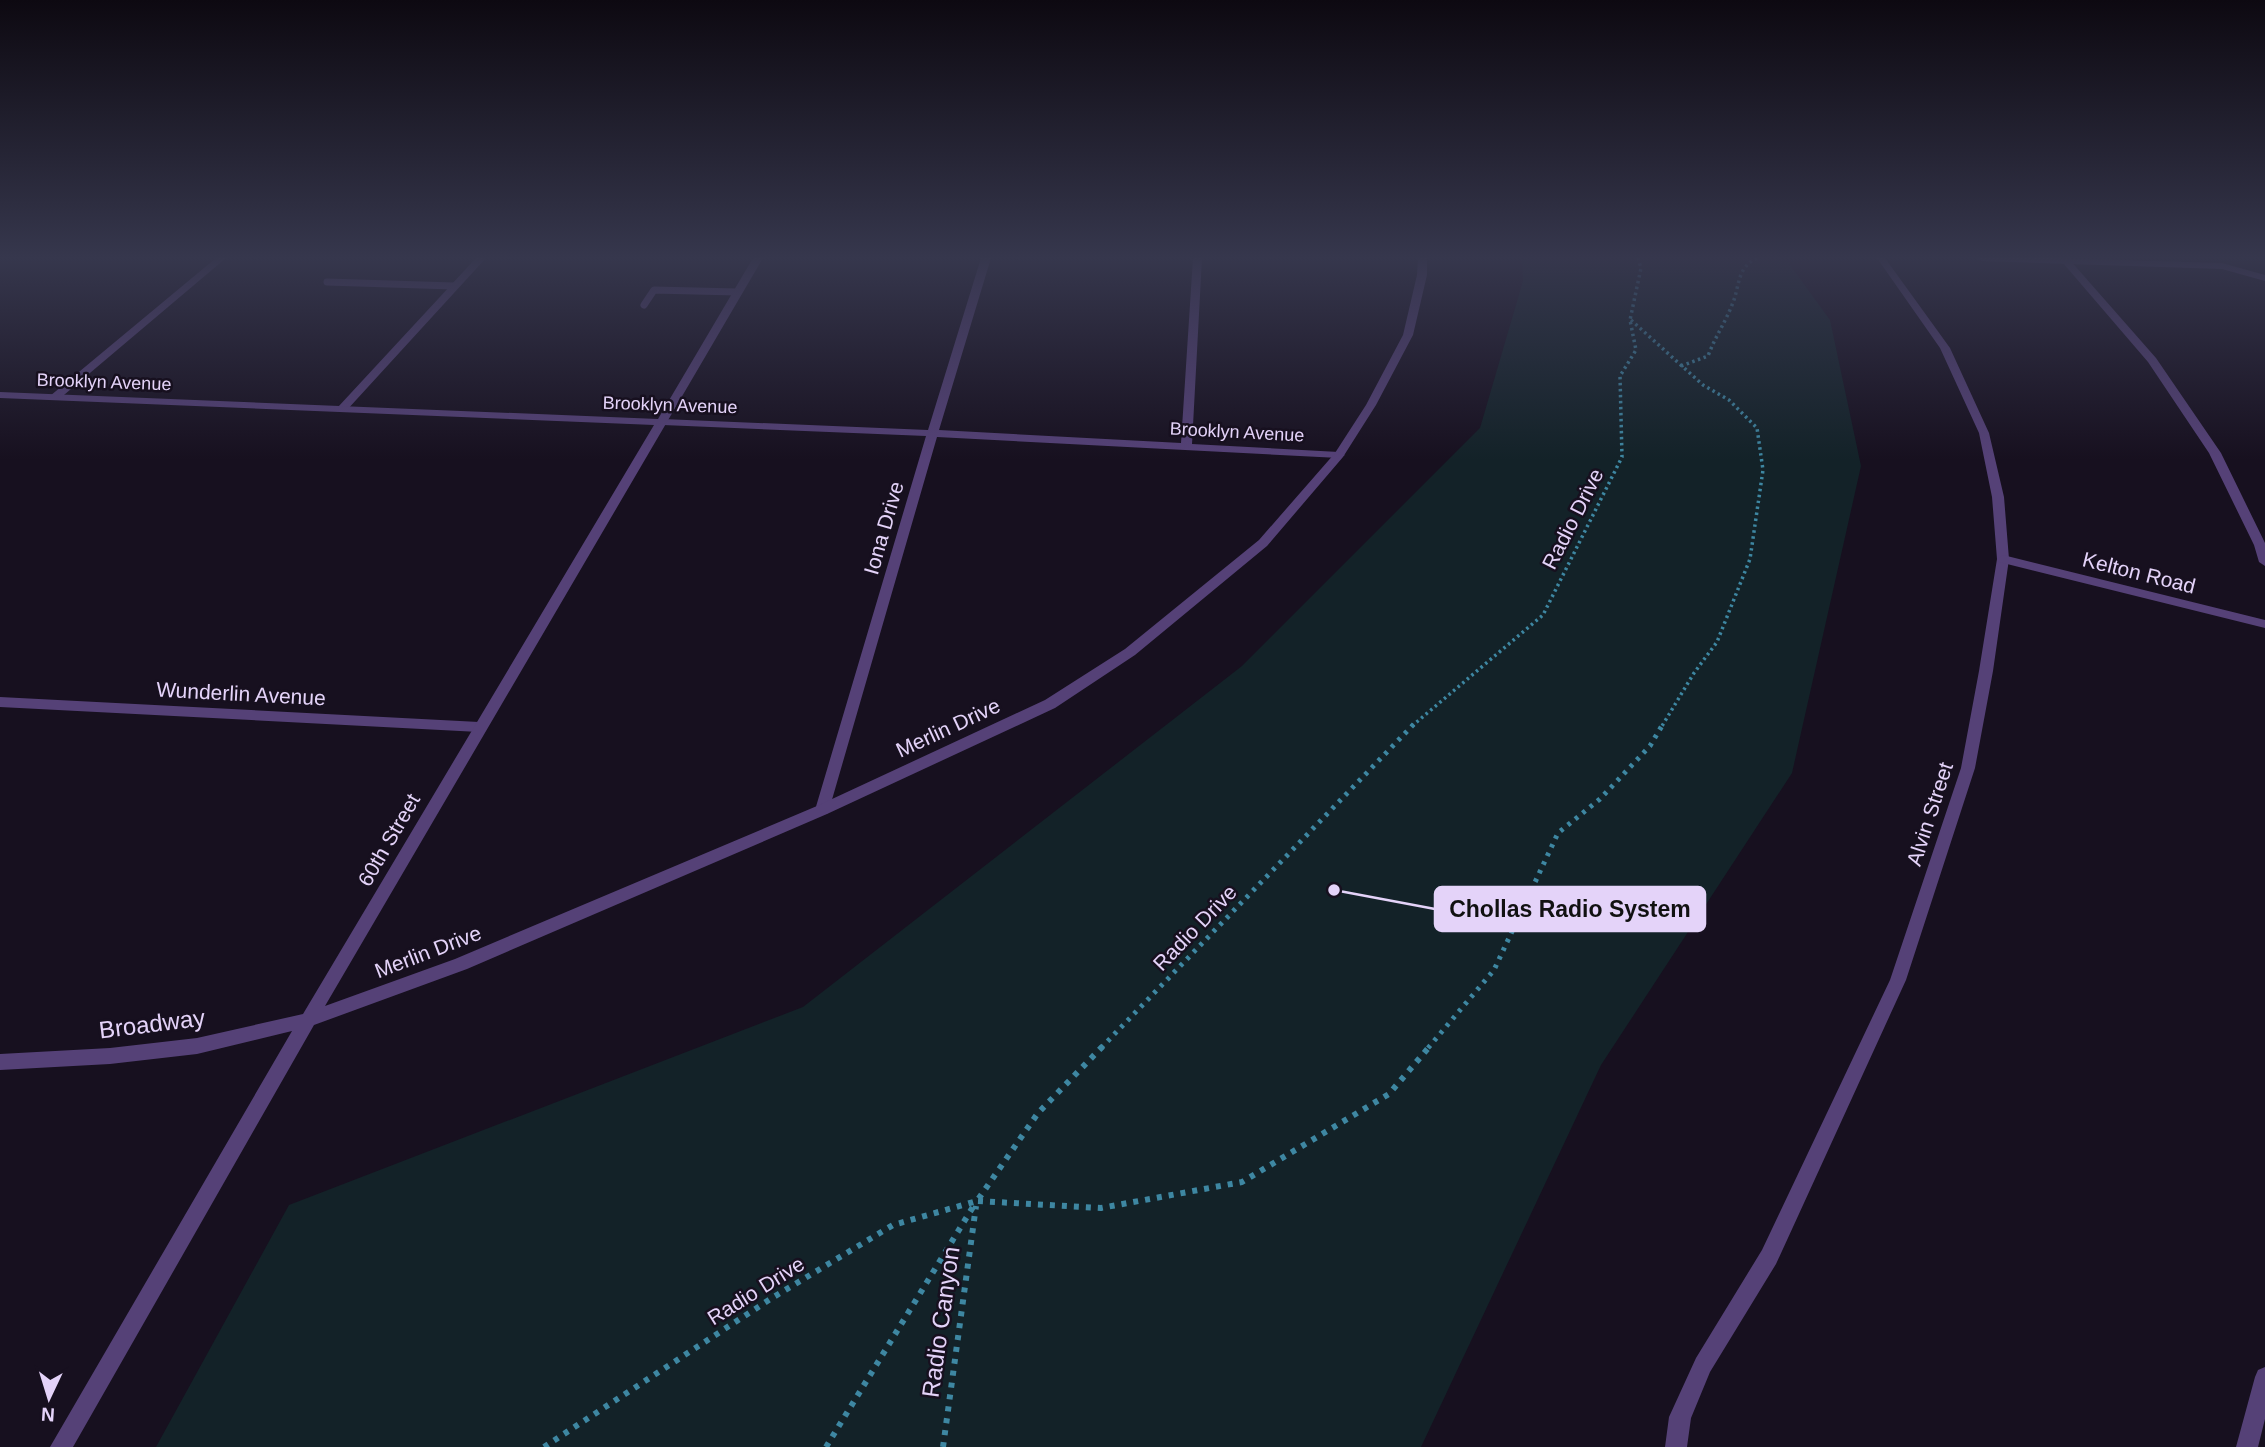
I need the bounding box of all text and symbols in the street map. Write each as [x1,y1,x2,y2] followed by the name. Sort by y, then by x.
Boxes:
[36,370,172,394] street label: Brooklyn Avenue
[602,393,738,417] street label: Brooklyn Avenue
[1169,418,1305,446] street label: Brooklyn Avenue
[1537,465,1608,573] street label: Radio Drive
[859,479,908,577] street label: Iona Drive
[2080,547,2198,598] street label: Kelton Road
[156,678,326,709] street label: Wunderlin Avenue
[892,693,1003,762] street label: Merlin Drive
[1902,759,1957,868] street label: Alvin Street
[353,789,424,890] street label: 60th Street
[1148,880,1241,975] street label: Radio Drive
[1435,887,1705,931] callout: Chollas Radio System
[1449,896,1691,922] text: Chollas Radio System
[371,921,484,982] street label: Merlin Drive
[97,1004,207,1043] street label: Broadway
[917,1245,964,1399] street label: Radio Canyon
[703,1252,808,1329] street label: Radio Drive
[14,1363,84,1433] north arrow
[40,1404,55,1425] text: N

